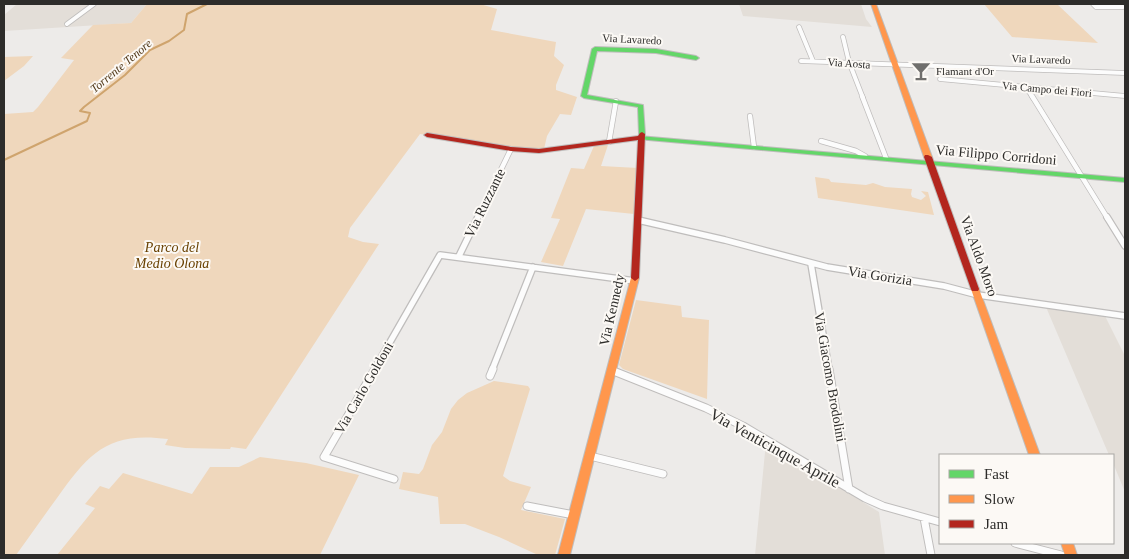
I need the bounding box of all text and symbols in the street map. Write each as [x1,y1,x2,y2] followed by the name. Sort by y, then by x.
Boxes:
[602,31,663,47] street label: Via Lavaredo
[87,36,155,96] water label: Torrente Tenore
[1011,52,1071,66] street label: Via Lavaredo
[827,56,871,70] street label: Via Aosta
[910,60,932,82] bar icon: Flamant d'Or
[936,65,994,77] place label: Flamant d'Or
[1002,79,1092,99] street label: Via Campo dei Fiori
[935,142,1057,168] street label: Via Filippo Corridoni
[462,166,508,240] street label: Via Ruzzante
[957,214,1001,298] street label: Via Aldo Moro
[134,240,209,271] park label: Parco del Medio Olona
[847,264,914,289] street label: Via Gorizia
[596,273,628,347] street label: Via Kennedy
[811,311,849,443] street label: Via Giacomo Brodolini
[332,339,396,437] street label: Via Carlo Goldoni
[706,405,843,492] street label: Via Venticinque Aprile
[939,454,1114,544] legend
[984,466,1010,482] text: Fast
[984,491,1015,507] text: Slow
[984,516,1008,532] text: Jam

